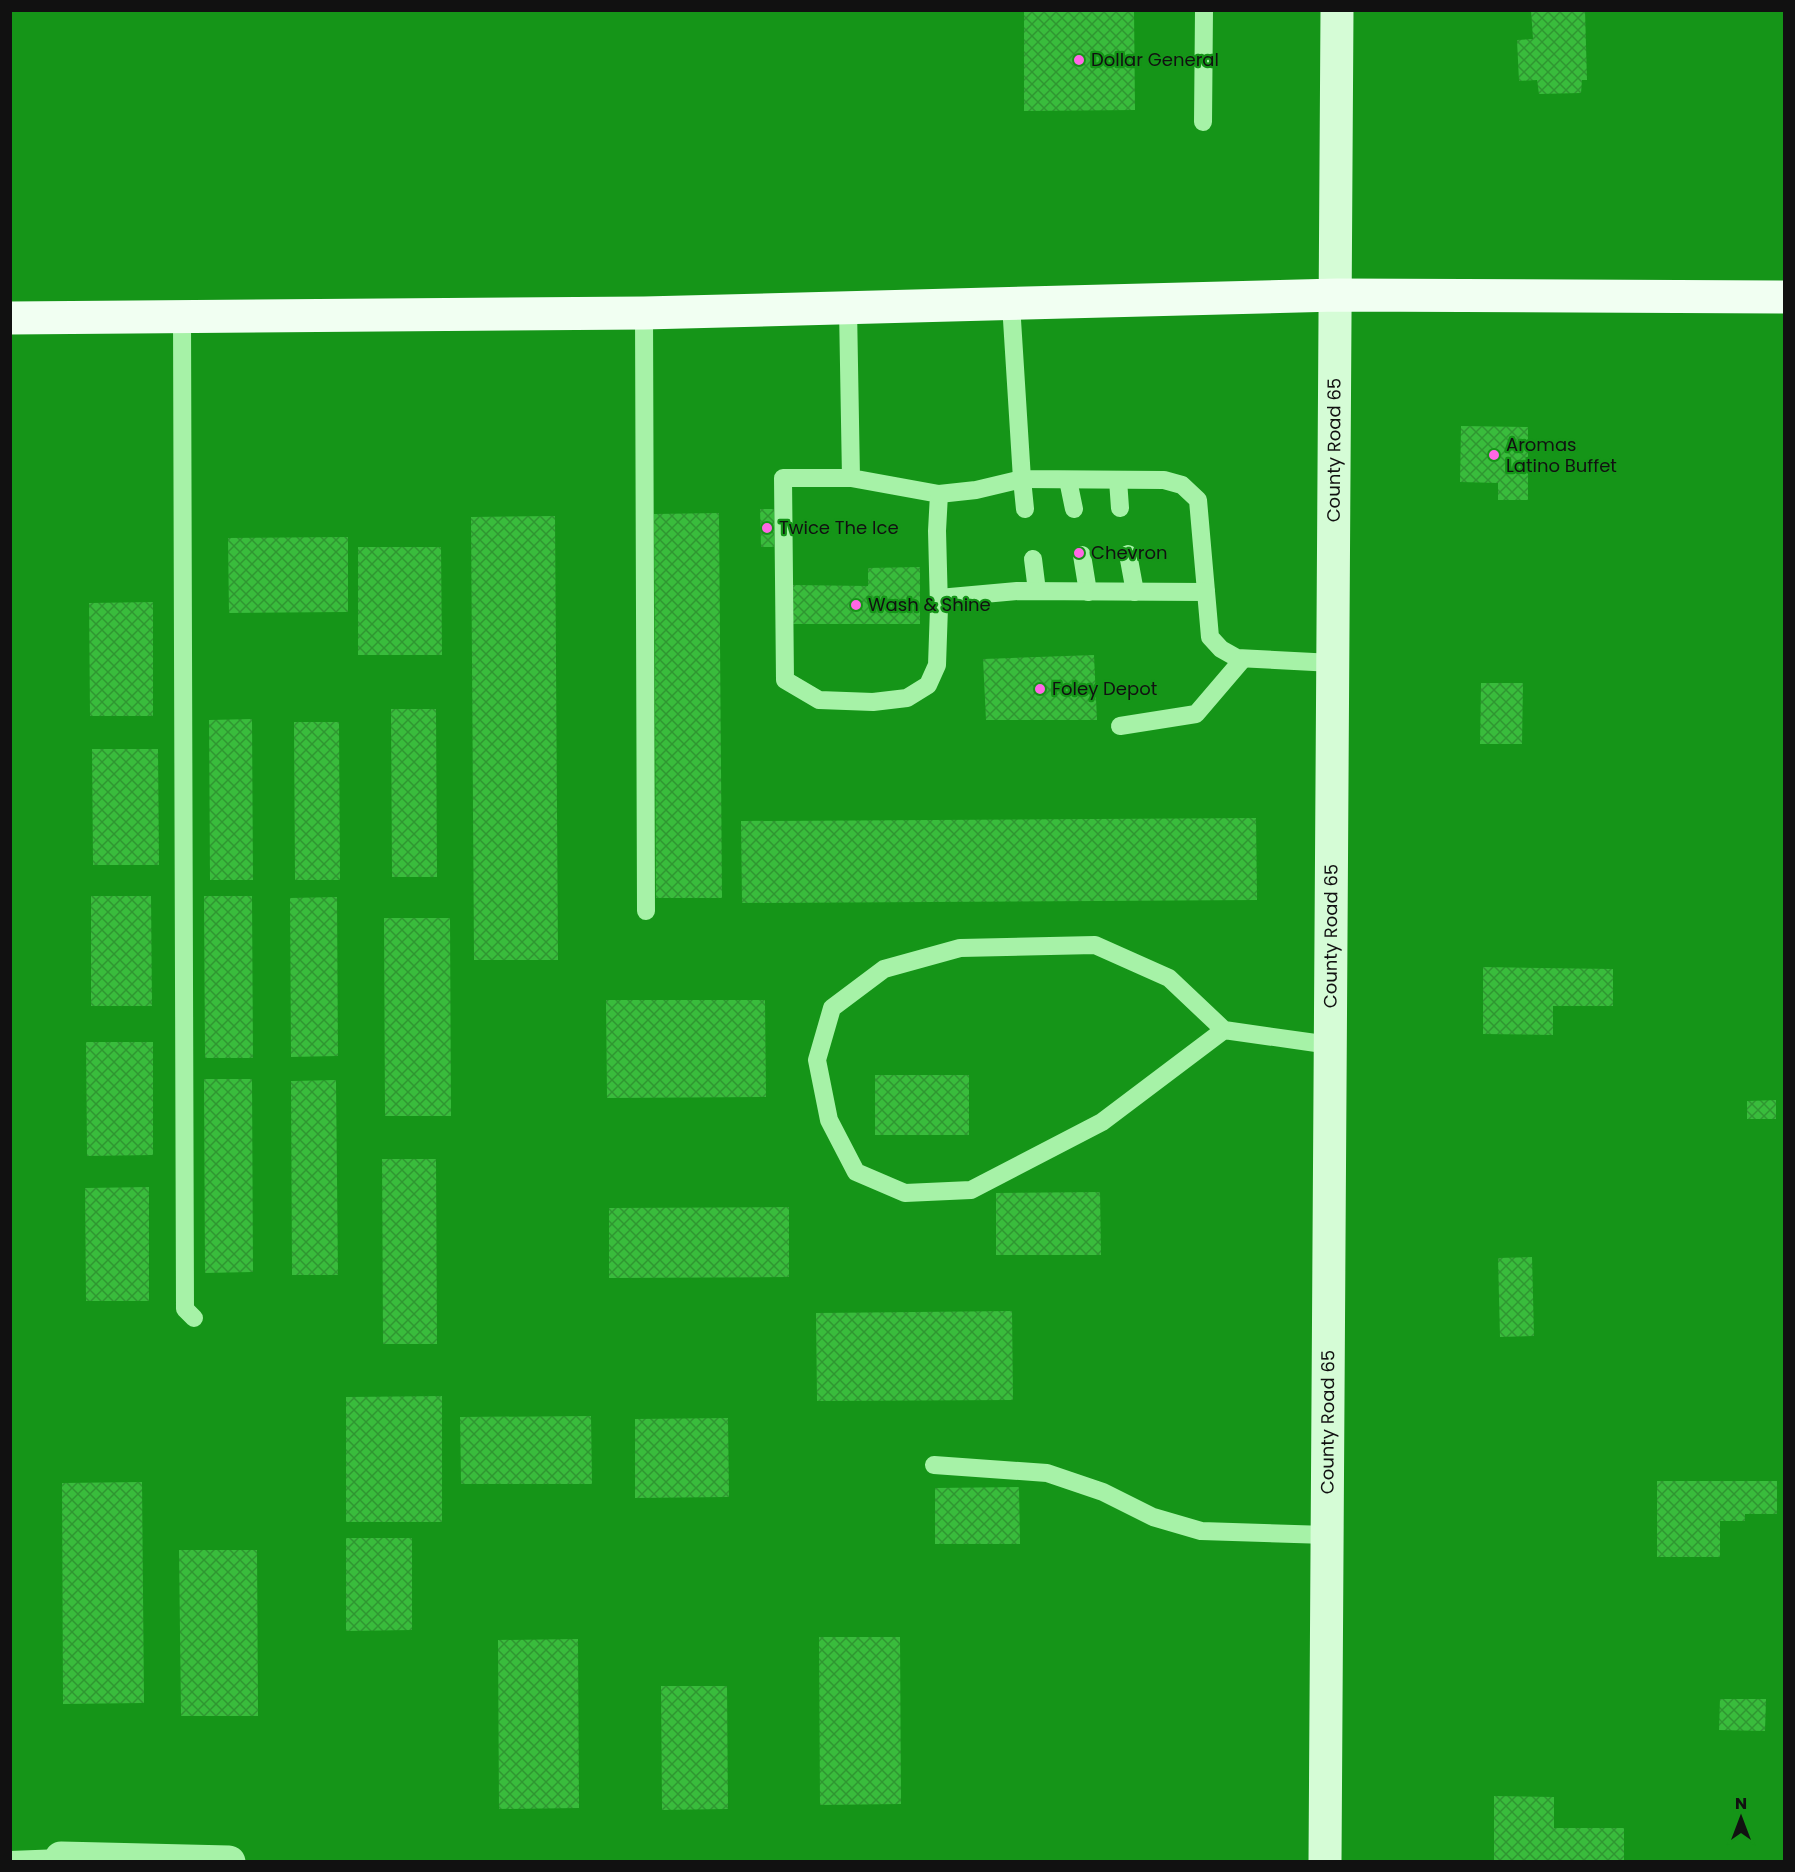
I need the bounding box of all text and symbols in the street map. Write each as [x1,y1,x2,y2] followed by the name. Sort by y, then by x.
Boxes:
[1091,47,1219,72] place label: Dollar General
[1072,53,1086,67] marker: Dollar General
[1321,378,1347,522] street label: County Road 65
[1506,432,1617,478] place label: Aromas Latino Buffet
[1487,448,1501,462] marker: Aromas Latino Buffet
[779,515,899,540] place label: Twice The Ice
[760,521,774,535] marker: Twice The Ice
[1091,540,1167,565] place label: Chevron
[1072,546,1086,560] marker: Chevron
[868,592,991,617] place label: Wash & Shine
[849,598,863,612] marker: Wash & Shine
[1052,676,1157,701] place label: Foley Depot
[1033,682,1047,696] marker: Foley Depot
[1318,864,1343,1008] street label: County Road 65
[1314,1350,1340,1494] street label: County Road 65
[1711,1788,1771,1848] north arrow
[1735,1792,1747,1815] text: N

